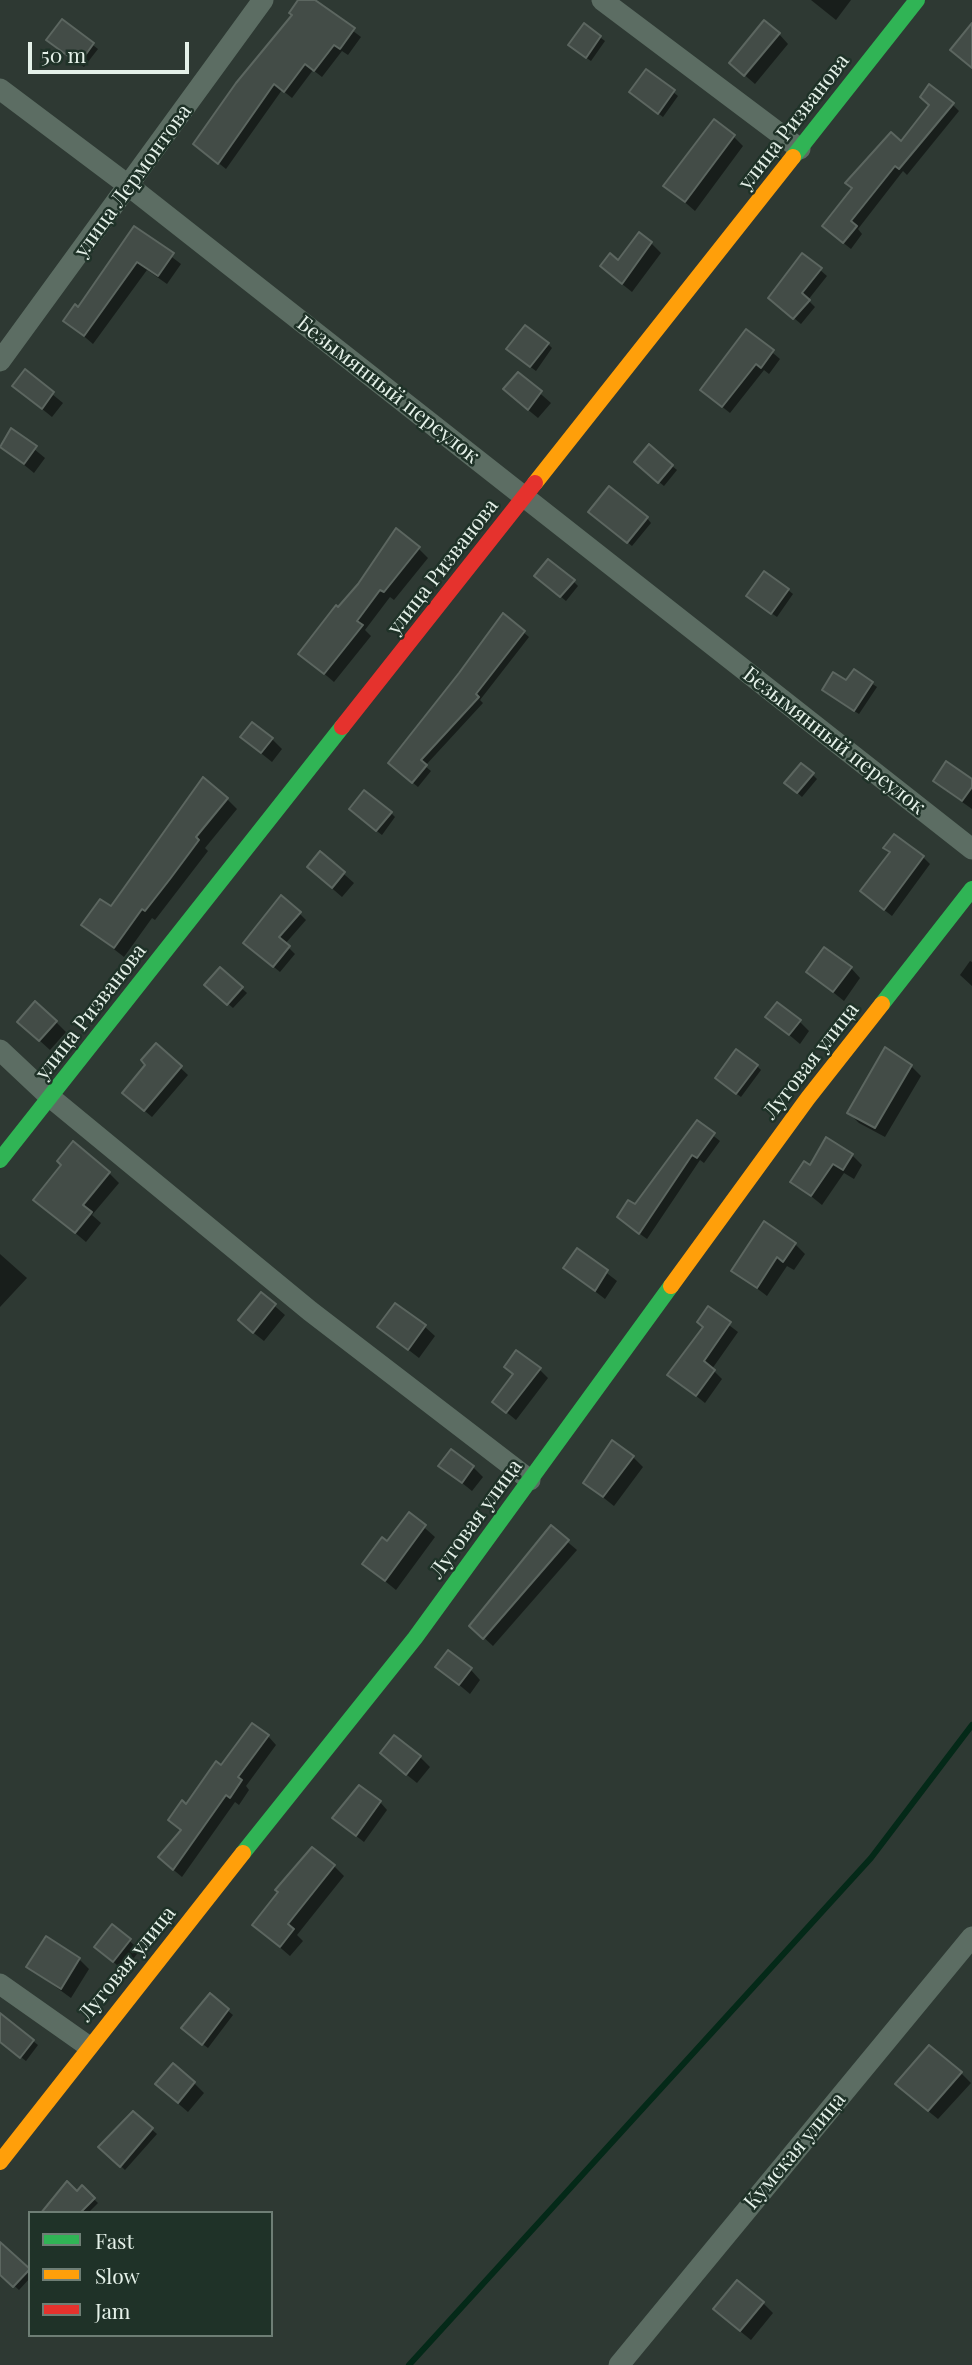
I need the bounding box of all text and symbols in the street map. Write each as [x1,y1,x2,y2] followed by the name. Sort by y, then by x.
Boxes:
[32,28,192,72] scale bar
[41,40,86,68] text: 50 m
[733,49,855,195] street label: улица Ризванова
[69,100,197,262] street label: улица Лермонтова
[292,311,484,469] street label: Безымянный переулок
[382,494,504,640] street label: улица Ризванова
[738,662,930,820] street label: Безымянный переулок
[30,939,152,1085] street label: улица Ризванова
[758,998,864,1124] street label: Луговая улица
[424,1455,528,1583] street label: Луговая улица
[73,1901,181,2027] street label: Луговая улица
[739,2087,851,2215] street label: Кумская улица
[28,2211,273,2337] legend
[95,2226,134,2254] text: Fast
[95,2261,140,2289] text: Slow
[95,2296,131,2324] text: Jam

